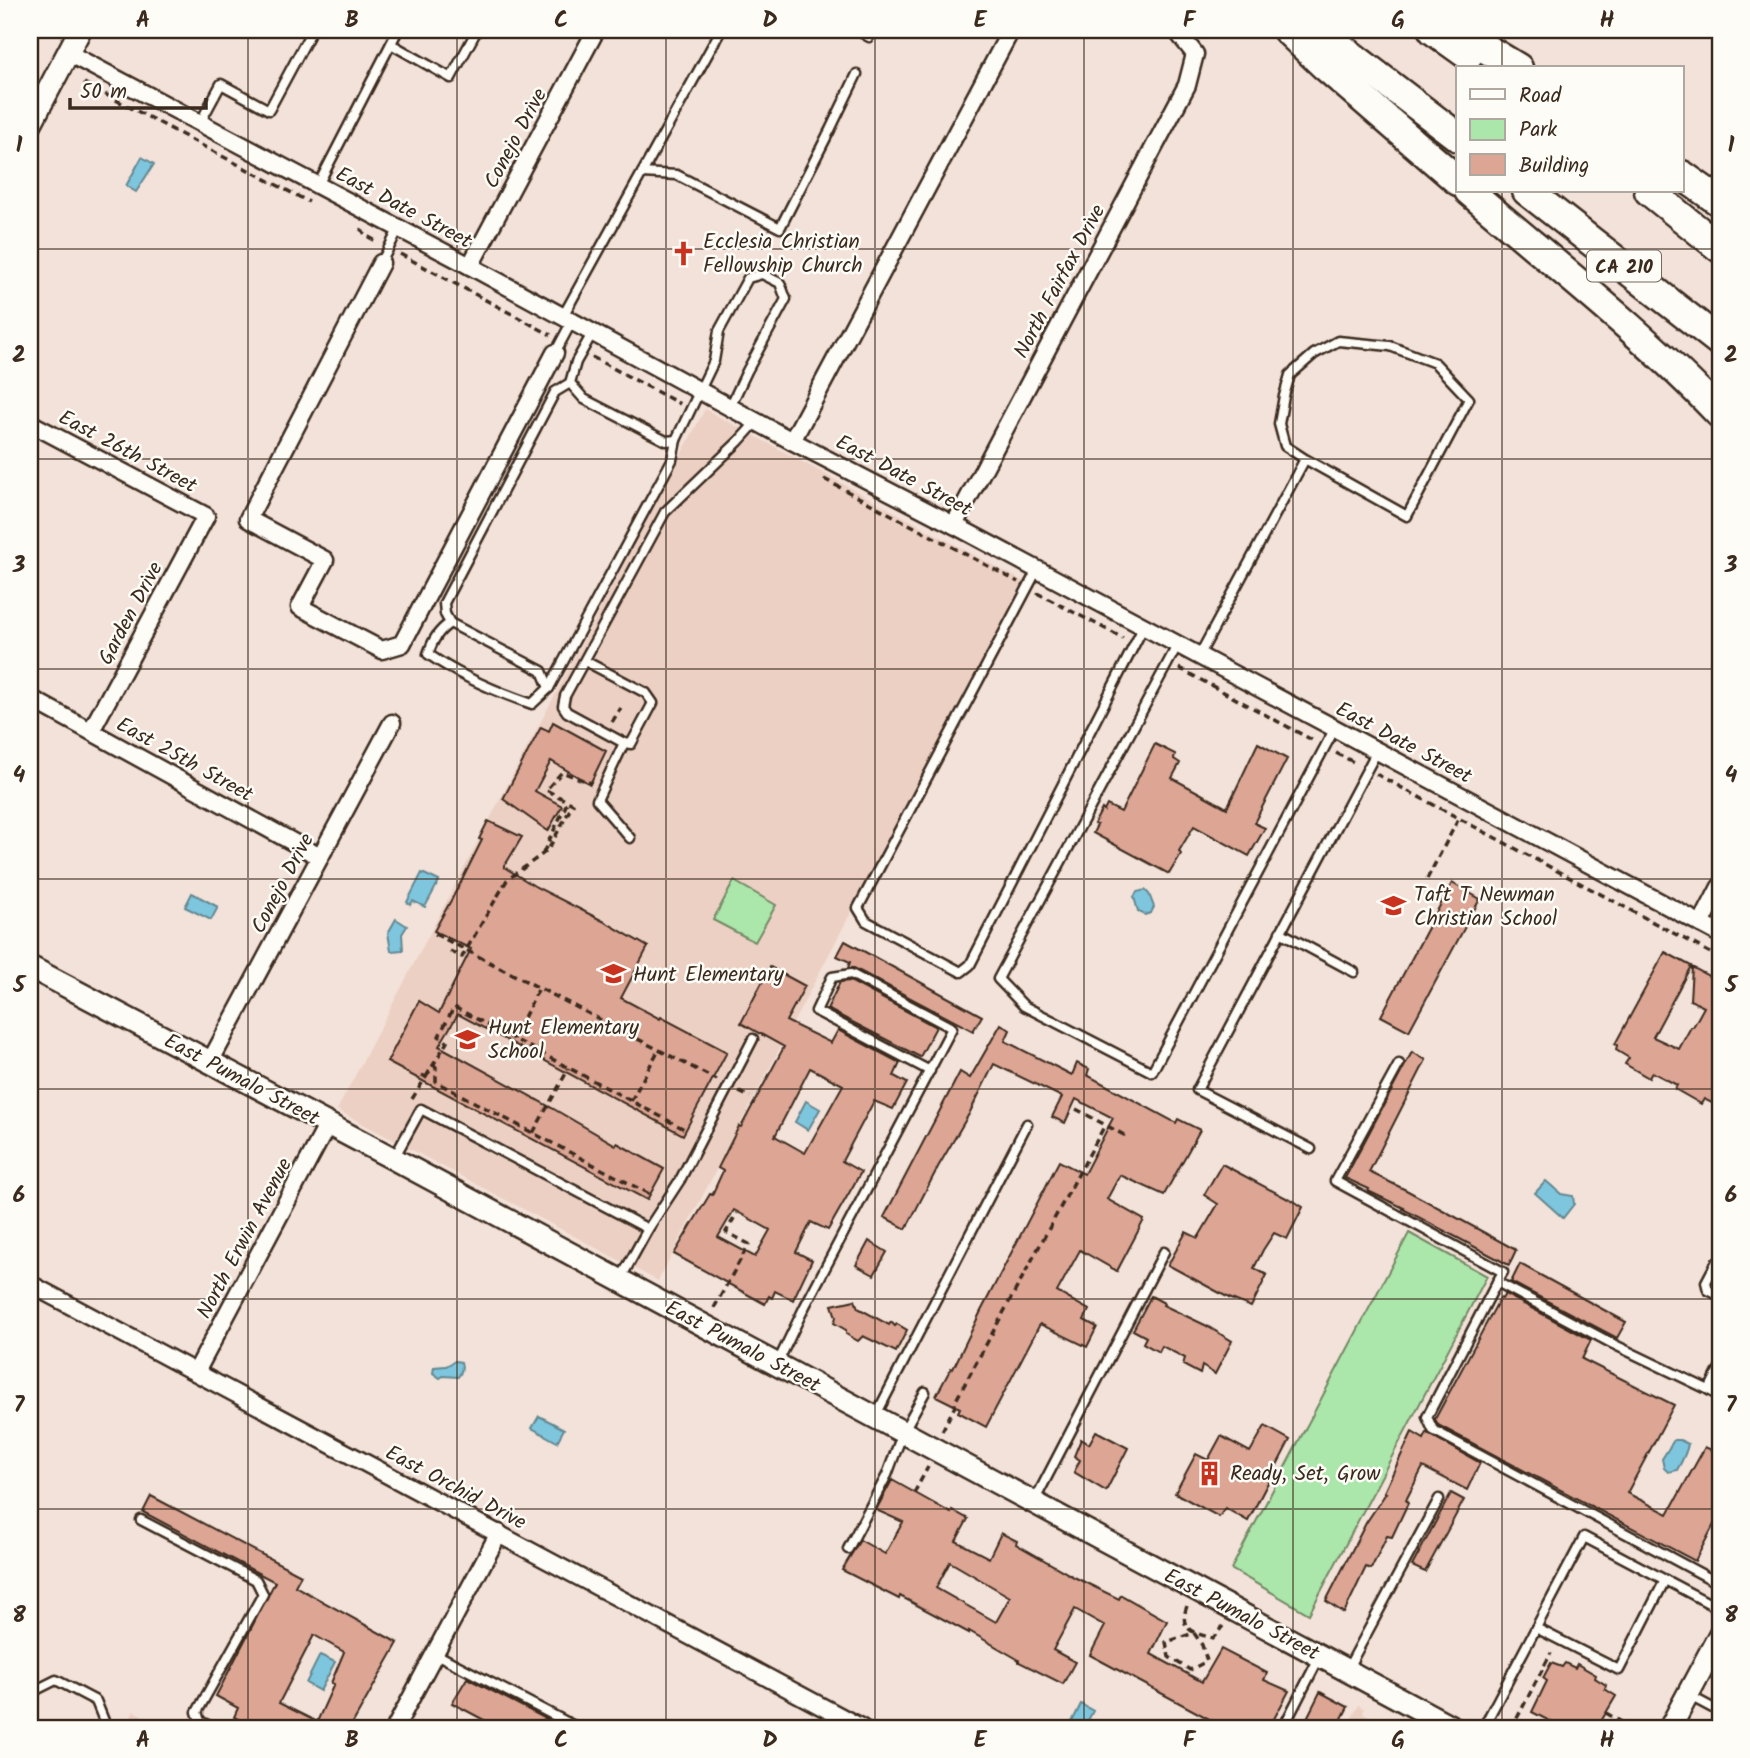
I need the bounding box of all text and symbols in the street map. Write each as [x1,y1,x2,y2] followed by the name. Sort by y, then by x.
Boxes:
[136,3,150,39] text: A
[345,3,359,39] text: B
[554,3,568,39] text: C
[762,3,778,39] text: D
[974,3,988,39] text: E
[1183,3,1197,39] text: F
[1391,3,1405,39] text: G
[1600,3,1615,39] text: H
[70,66,206,110] scale bar
[1456,66,1684,192] legend
[80,76,127,109] text: 50 m
[1519,80,1562,113] text: Road
[476,82,557,195] street label: Conejo Drive
[1519,114,1557,147] text: Park
[16,128,23,164] text: 1
[1728,128,1735,164] text: 1
[1519,150,1589,183] text: Building
[329,158,478,259] street label: East Date Street
[1006,198,1115,365] street label: North Fairfax Drive
[703,226,863,283] place label: Ecclesia Christian Fellowship Church
[669,239,697,267] church icon: Ecclesia Christian Fellowship Church
[1587,250,1661,282] road number: CA 210
[12,338,26,374] text: 2
[1724,338,1738,374] text: 2
[52,402,203,503] street label: East 26th Street
[829,426,978,527] street label: East Date Street
[12,548,26,584] text: 3
[1724,548,1738,584] text: 3
[90,556,173,671] street label: Garden Drive
[1329,693,1478,794] street label: East Date Street
[110,709,260,812] street label: East 25th Street
[13,758,26,794] text: 4
[1725,758,1738,794] text: 4
[243,827,324,940] street label: Conejo Drive
[1414,879,1557,936] place label: Taft T Newman Christian School
[1380,892,1408,920] school or university icon: Taft T Newman Christian School
[633,959,784,992] place label: Hunt Elementary
[599,960,627,988] school or university icon: Hunt Elementary
[12,968,27,1004] text: 5
[1724,968,1739,1004] text: 5
[488,1012,639,1069] place label: Hunt Elementary School
[158,1025,326,1136] street label: East Pumalo Street
[454,1025,482,1053] school or university icon: Hunt Elementary School
[189,1152,302,1325] street label: North Erwin Avenue
[13,1178,25,1214] text: 6
[1725,1178,1737,1214] text: 6
[659,1292,827,1403] street label: East Pumalo Street
[14,1388,26,1424] text: 7
[1726,1388,1738,1424] text: 7
[379,1437,532,1540] street label: East Orchid Drive
[1230,1458,1381,1491] place label: Ready, Set, Grow
[1196,1459,1224,1487] building icon: Ready, Set, Grow
[1158,1560,1326,1671] street label: East Pumalo Street
[12,1598,26,1634] text: 8
[1724,1598,1738,1634] text: 8
[136,1723,150,1758] text: A
[345,1723,359,1758] text: B
[554,1723,568,1758] text: C
[762,1723,778,1758] text: D
[974,1723,988,1758] text: E
[1183,1723,1197,1758] text: F
[1391,1723,1405,1758] text: G
[1600,1723,1615,1758] text: H

